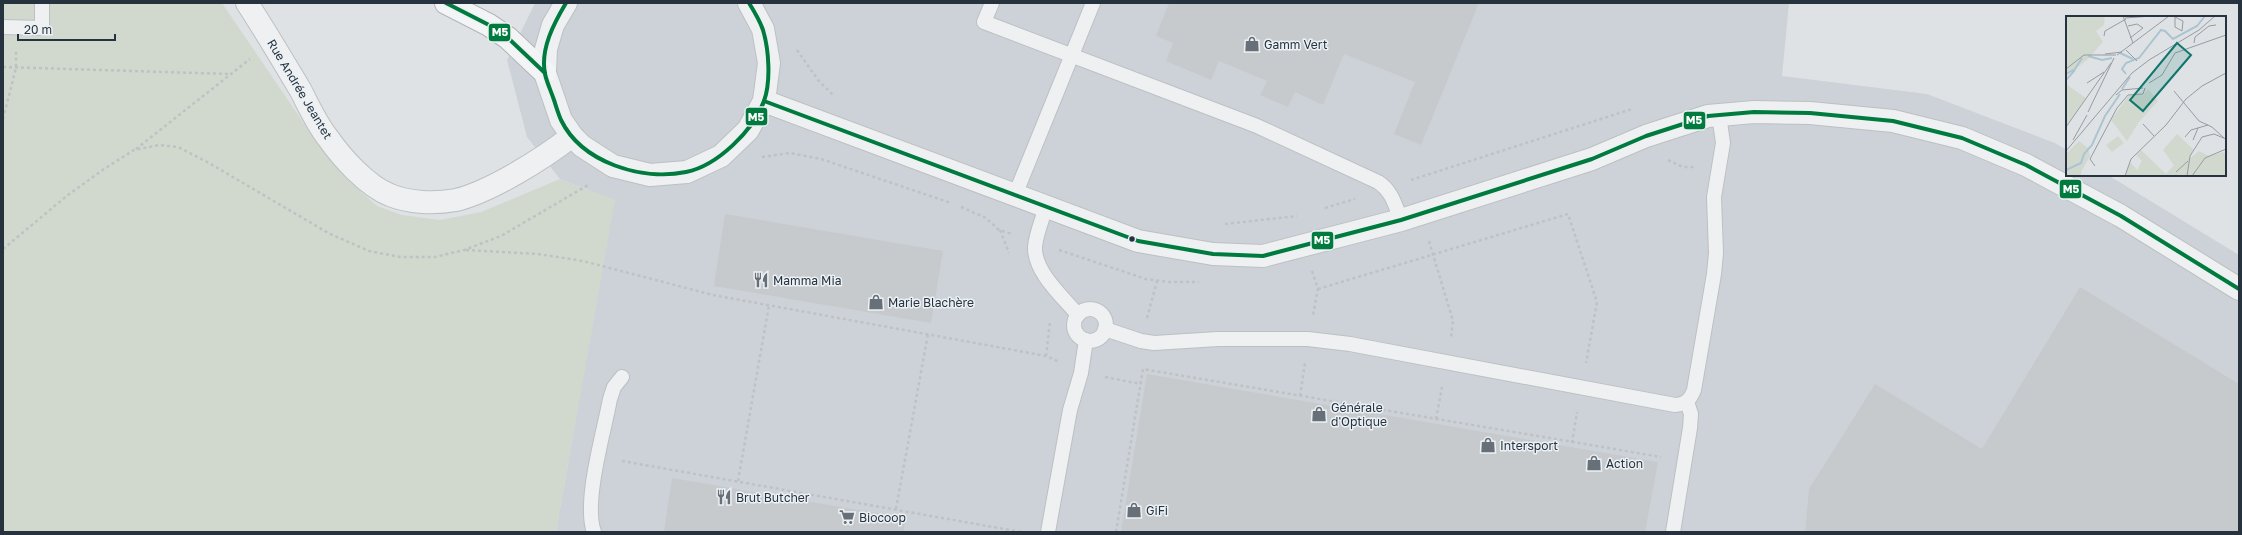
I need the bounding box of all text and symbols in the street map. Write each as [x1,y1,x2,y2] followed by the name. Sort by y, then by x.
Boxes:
[18,16,115,42] scale bar
[2066,16,2226,176] inset map
[24,22,52,37] text: 20 m
[488,23,511,42] line badge: M5
[492,25,509,38] text: M5
[1243,35,1261,53] shop icon: Gamm Vert
[264,36,336,142] street label: Rue Andrée Jeantet
[1264,37,1328,52] place label: Gamm Vert
[745,107,768,126] line badge: M5
[748,110,765,123] text: M5
[1683,111,1706,130] line badge: M5
[1686,113,1703,126] text: M5
[2059,179,2082,199] line badge: M5
[2063,182,2080,195] text: M5
[1311,231,1334,250] line badge: M5
[1314,233,1331,246] text: M5
[1127,234,1137,244] unlabelled marker
[752,271,770,289] restaurant icon: Mamma Mia
[773,273,841,288] place label: Mamma Mia
[867,293,885,311] shop icon: Marie Blachère
[888,295,974,310] place label: Marie Blachère
[1331,400,1387,429] place label: Générale d'Optique
[1310,405,1328,423] shop icon: Générale d'Optique
[1479,436,1497,454] shop icon: Intersport
[1500,438,1558,453] place label: Intersport
[1585,454,1603,472] shop icon: Action
[1606,456,1643,471] place label: Action
[715,488,733,506] restaurant icon: Brut Butcher
[736,490,810,505] place label: Brut Butcher
[1125,501,1143,519] shop icon: GiFi
[1146,503,1168,518] place label: GiFi
[838,508,856,526] supermarket icon: Biocoop
[859,510,906,525] place label: Biocoop

